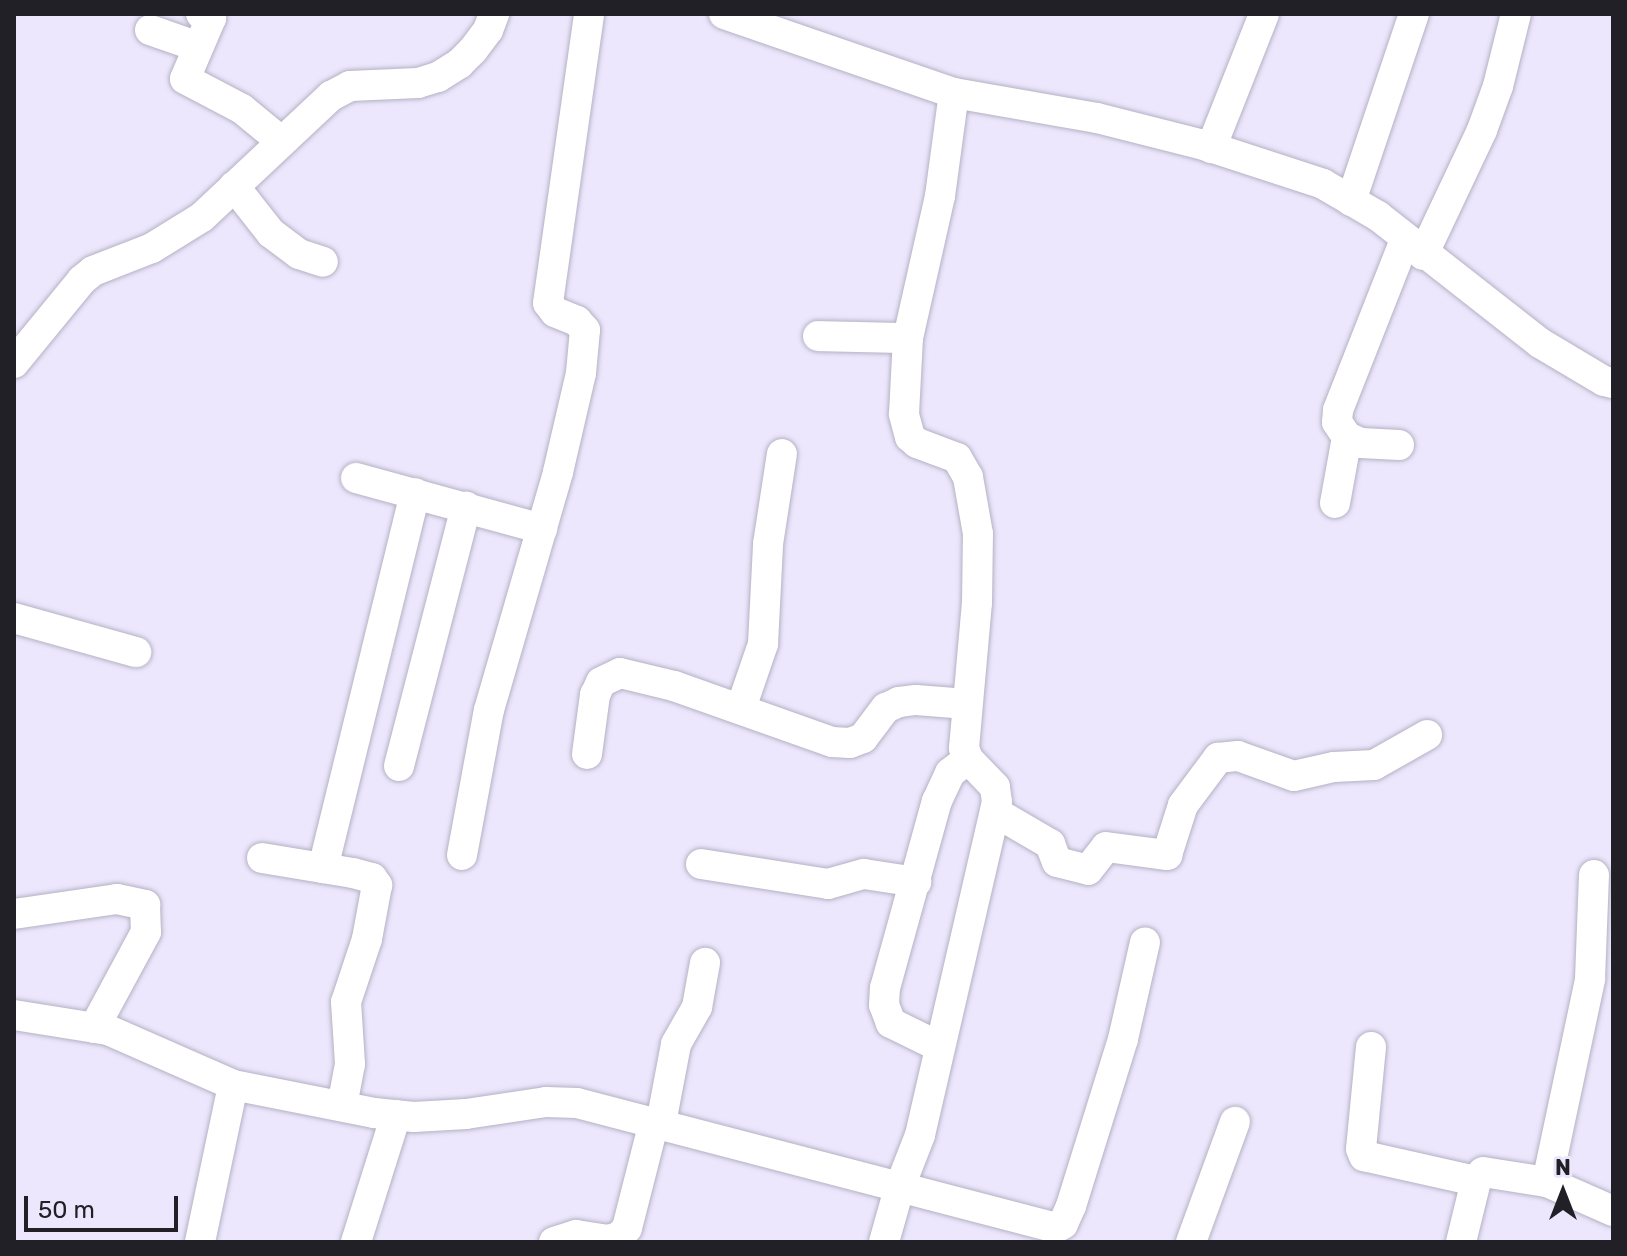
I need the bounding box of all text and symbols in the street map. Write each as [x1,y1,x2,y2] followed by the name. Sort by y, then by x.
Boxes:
[1523,1152,1603,1232] north arrow
[1555,1154,1571,1181] text: N
[28,1180,182,1230] scale bar
[38,1196,95,1224] text: 50 m

